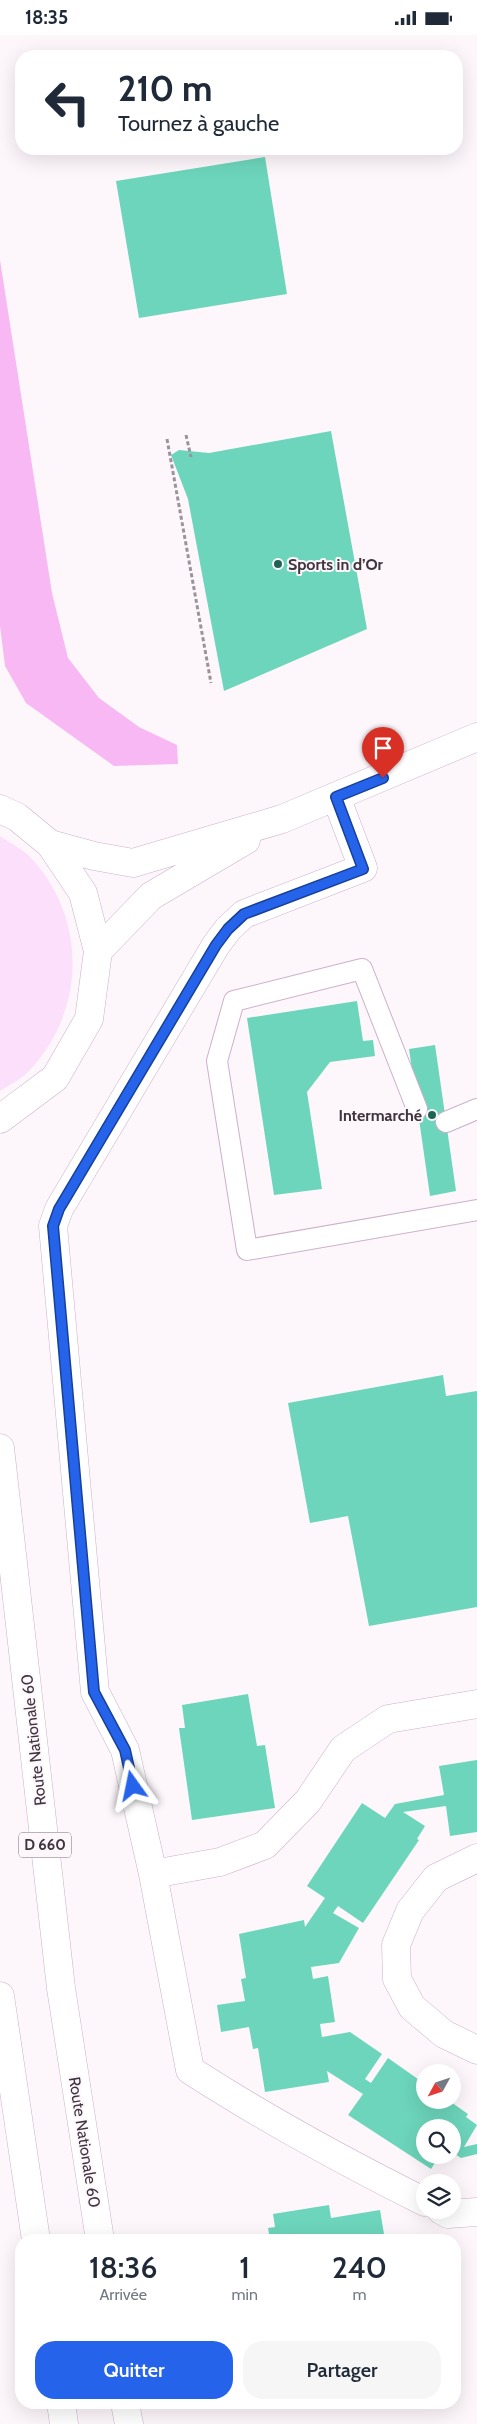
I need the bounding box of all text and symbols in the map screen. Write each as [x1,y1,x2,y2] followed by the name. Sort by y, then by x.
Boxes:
[25,6,68,29] text: 18:35
[118,67,212,110] text: 210 m
[35,70,100,135] icon: left
[118,110,279,137] text: Tournez à gauche
[288,555,383,574] place label: Sports in d’Or
[272,558,284,570] marker: Sports in d’Or
[362,727,404,778] pin
[369,734,397,762] icon: arrive
[339,1106,422,1125] place label: Intermarché
[426,1109,438,1121] marker: Intermarché
[17,1673,50,1807] street label: Route Nationale 60
[106,1759,158,1811] position arrow
[19,1833,71,1857] road number: D 660
[416,2064,461,2109] north arrow
[416,2064,461,2219] map controls
[65,2075,104,2209] street label: Route Nationale 60
[416,2119,461,2164] button: search
[416,2174,461,2219] button: layers
[89,2249,157,2286] text: 18:36
[239,2249,250,2286] text: 1
[332,2249,387,2286] text: 240
[99,2285,147,2304] text: Arrivée
[231,2285,258,2304] text: min
[352,2285,366,2304] text: m
[35,2341,233,2399] button: Quitter
[243,2341,441,2399] button: Partager

